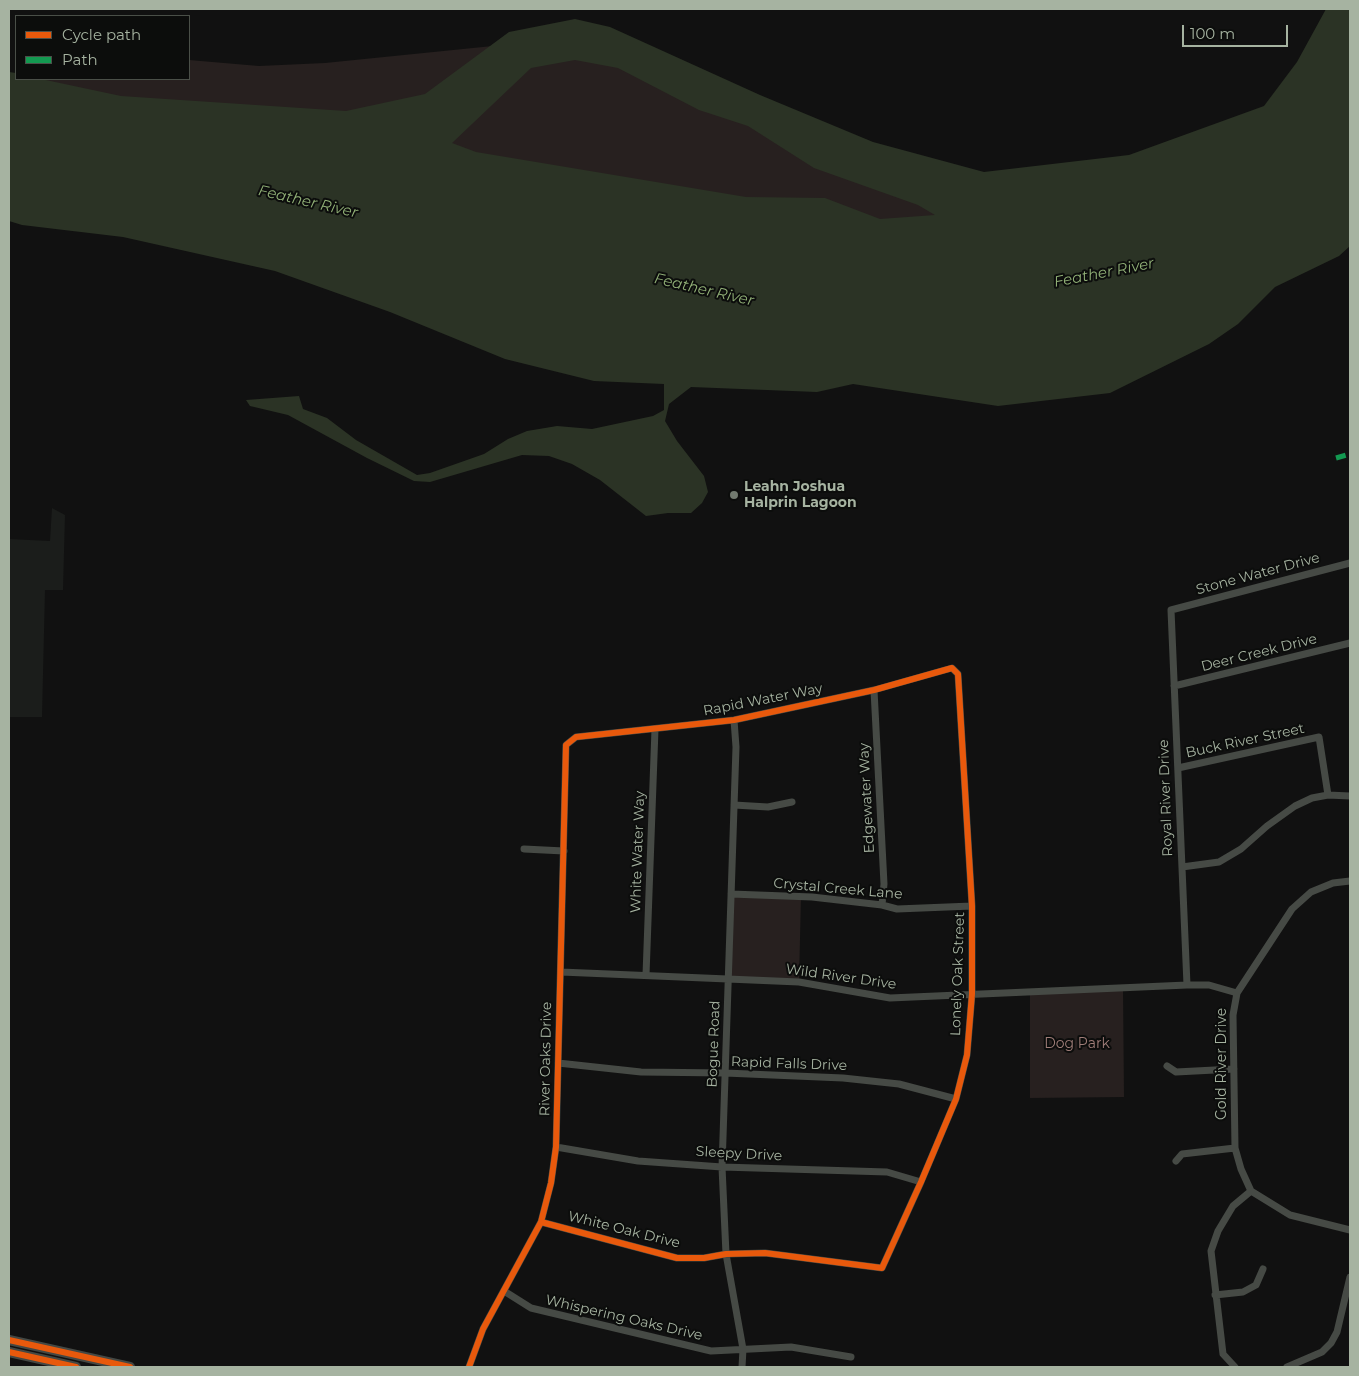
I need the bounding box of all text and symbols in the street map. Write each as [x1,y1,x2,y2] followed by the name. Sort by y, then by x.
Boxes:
[15,15,190,80] legend
[1184,15,1290,47] scale bar
[1190,24,1235,43] text: 100 m
[62,25,141,44] text: Cycle path
[62,50,98,69] text: Path
[256,182,360,222] water label: Feather River
[1052,254,1156,292] water label: Feather River
[652,270,756,310] water label: Feather River
[744,479,857,512] place label: Leahn Joshua Halprin Lagoon
[728,489,740,501] marker: Leahn Joshua Halprin Lagoon
[1194,549,1322,599] street label: Stone Water Drive
[1199,630,1319,676] street label: Deer Creek Drive
[702,680,824,720] street label: Rapid Water Way
[1184,720,1306,762] street label: Buck River Street
[1156,739,1176,857] street label: Royal River Drive
[856,742,878,854] street label: Edgewater Way
[627,790,649,914] street label: White Water Way
[773,875,903,903] street label: Crystal Creek Lane
[947,912,969,1036] street label: Lonely Oak Street
[785,961,897,993] street label: Wild River Drive
[704,1000,724,1088] street label: Bogue Road
[537,1002,555,1116] street label: River Oaks Drive
[1214,1008,1230,1120] street label: Gold River Drive
[1044,1036,1110,1052] park label: Dog Park
[731,1054,847,1074] street label: Rapid Falls Drive
[695,1143,783,1165] street label: Sleepy Drive
[566,1208,682,1252] street label: White Oak Drive
[544,1292,704,1344] street label: Whispering Oaks Drive

